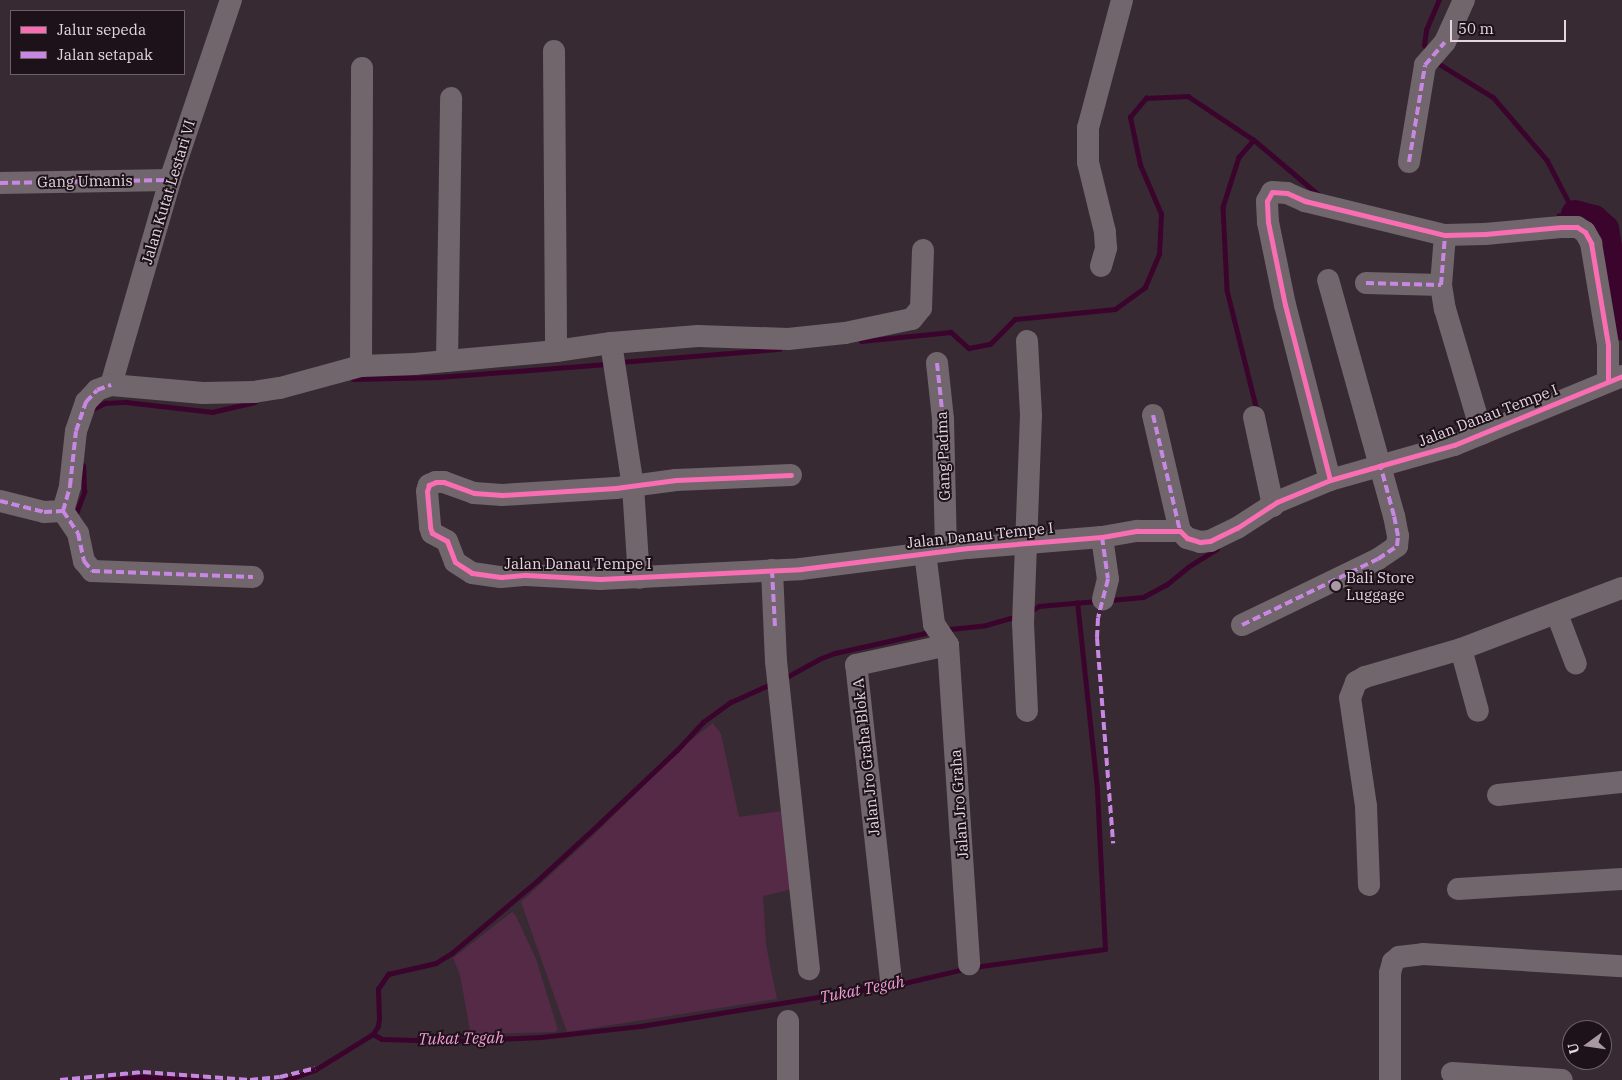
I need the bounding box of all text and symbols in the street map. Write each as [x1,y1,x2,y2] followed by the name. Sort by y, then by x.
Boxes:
[10,10,185,75] legend
[1452,10,1568,42] scale bar
[1458,19,1494,38] text: 50 m
[57,20,146,39] text: Jalur sepeda
[57,45,153,64] text: Jalan setapak
[137,118,199,266] street label: Jalan Kutat Lestari VI
[37,171,133,191] street label: Gang Umanis
[1416,380,1560,450] street label: Jalan Danau Tempe I
[932,411,954,501] street label: Gang Padma
[906,518,1054,552] street label: Jalan Danau Tempe I
[504,555,652,573] street label: Jalan Danau Tempe I
[1346,568,1414,603] place label: Bali Store Luggage
[1330,580,1342,592] marker: Bali Store Luggage
[849,677,883,837] street label: Jalan Jro Graha Blok A
[946,749,972,859] street label: Jalan Jro Graha
[818,971,906,1007] water label: Tukat Tegah
[1562,1020,1612,1070] north arrow
[418,1028,504,1048] water label: Tukat Tegah
[1563,1041,1583,1056] text: U

